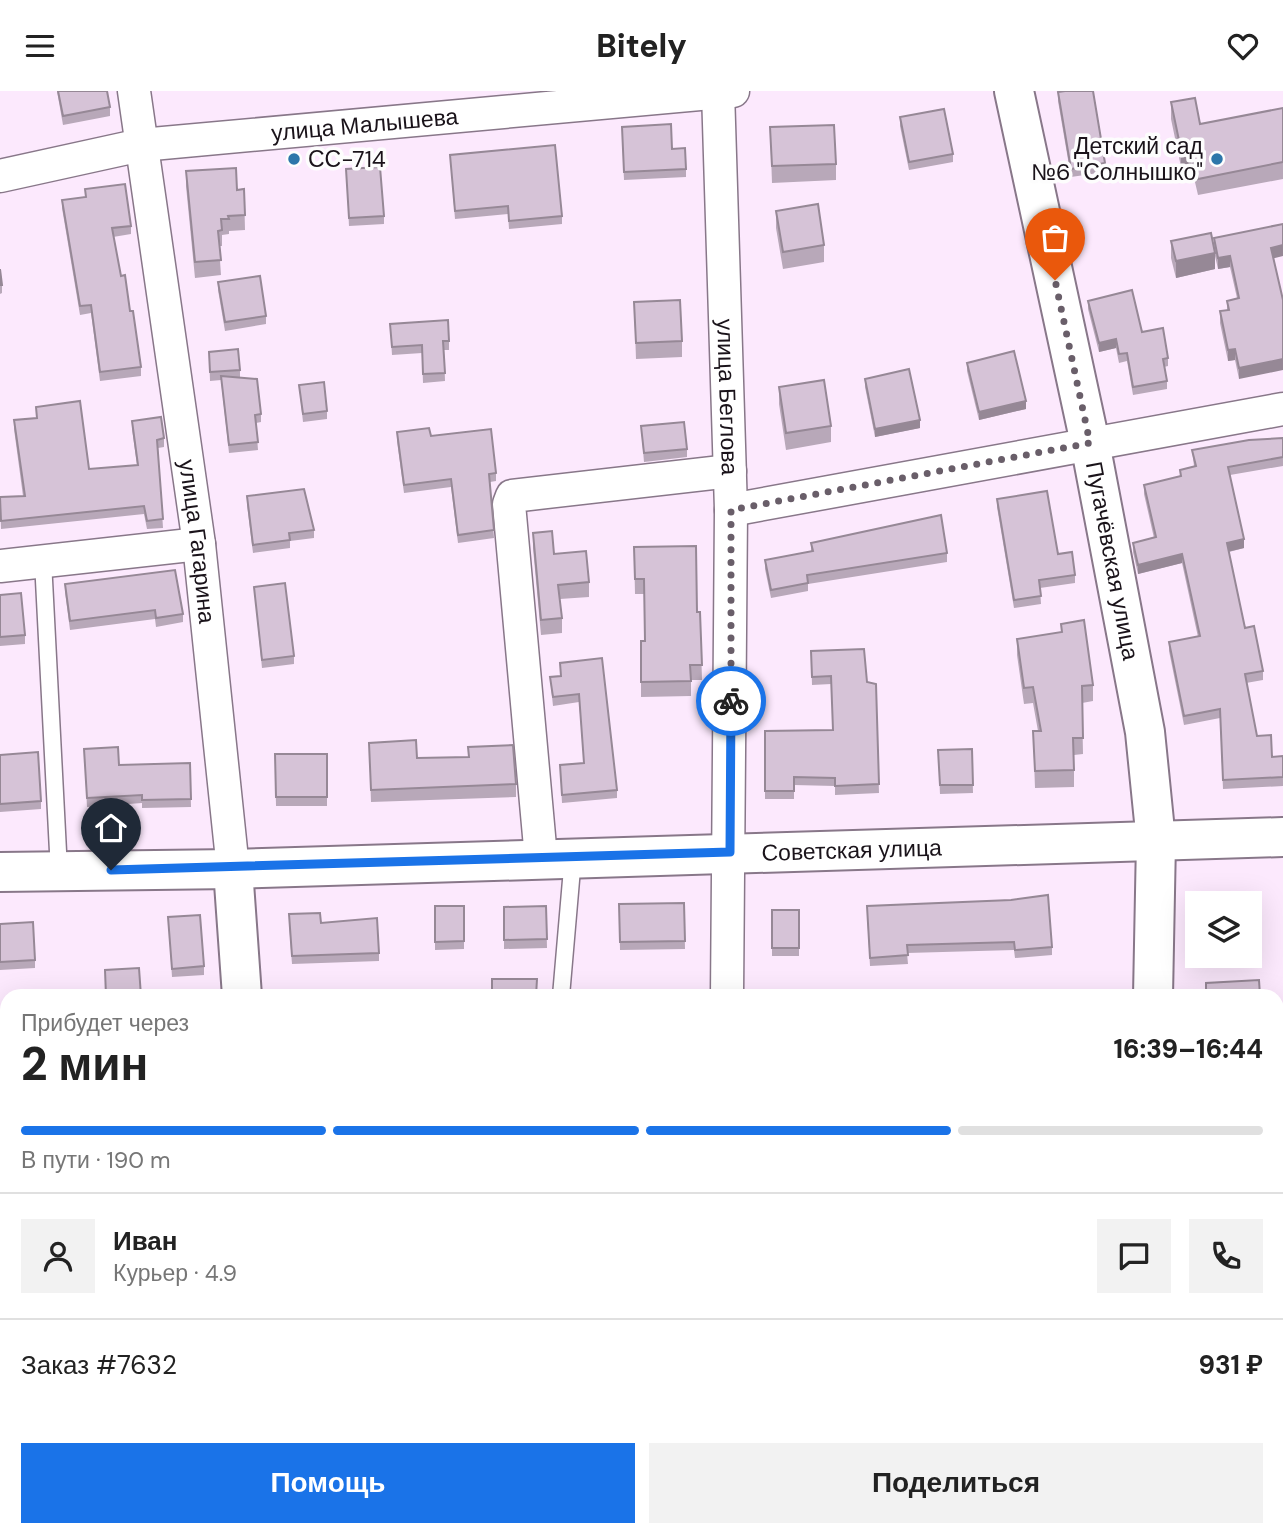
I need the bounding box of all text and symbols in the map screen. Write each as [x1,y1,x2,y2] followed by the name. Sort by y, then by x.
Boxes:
[596,25,687,67] text: Bitely
[21,27,59,65] icon: menu
[1224,27,1262,65] icon: heart
[270,101,460,148] street label: улица Малышева
[1031,131,1204,187] place label: Детский сад №6 "Солнышко"
[308,144,386,174] place label: СС-714
[286,151,302,167] marker: СС-714
[1209,151,1225,167] marker: Детский сад №6 "Солнышко"
[1025,208,1085,280] pin
[1036,219,1074,257] icon: bag
[710,318,745,476] street label: улица Беглова
[172,457,222,625] street label: улица Гагарина
[1079,459,1146,663] street label: Пугачёвская улица
[696,666,766,736] courier
[712,682,750,720] icon: bike
[81,798,141,870] pin
[92,809,130,847] icon: home
[761,832,943,868] street label: Советская улица
[1185,891,1262,968] map controls
[1185,891,1262,968] button: layers
[21,1008,189,1038] text: Прибудет через
[1113,1032,1263,1066] text: 16:39–16:44
[21,1034,148,1094] text: 2 мин
[21,1145,171,1175] text: В пути · 190 m
[21,1219,95,1293] button: person
[1097,1219,1171,1293] button: chat
[1189,1219,1263,1293] button: phone
[113,1224,178,1258] text: Иван
[113,1258,237,1288] text: Курьер · 4.9
[21,1348,177,1382] text: Заказ #7632
[1199,1348,1263,1382] text: 931 ₽
[21,1443,635,1523] button: Помощь
[649,1443,1263,1523] button: Поделиться

